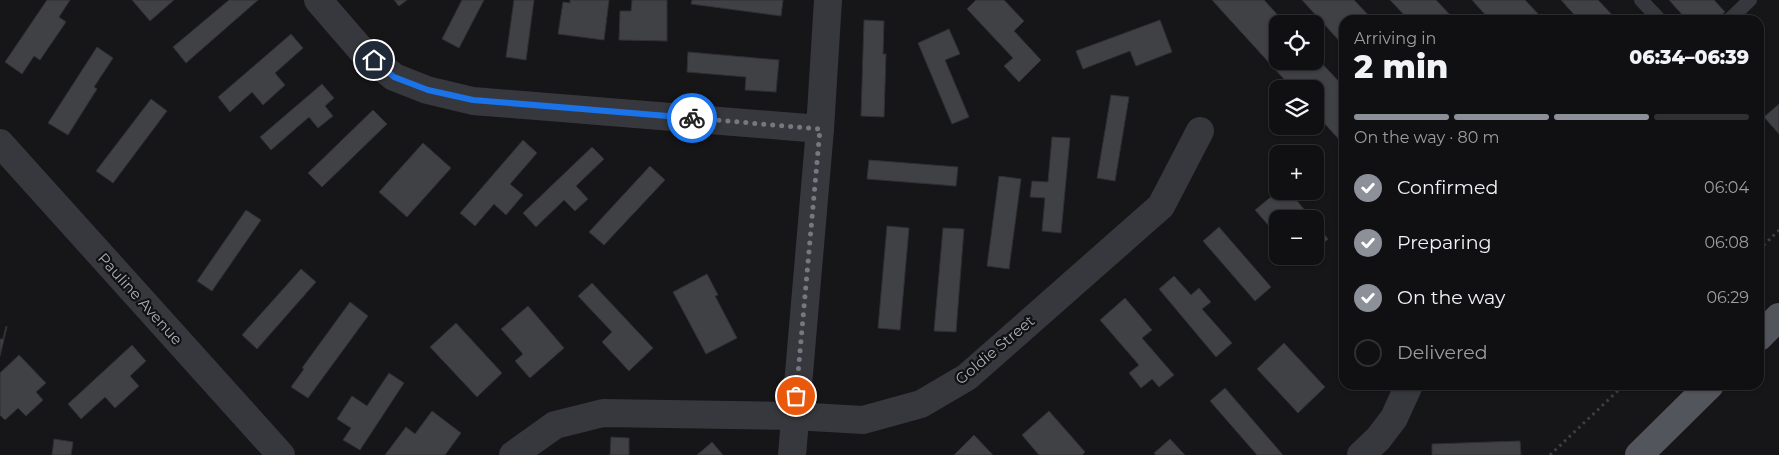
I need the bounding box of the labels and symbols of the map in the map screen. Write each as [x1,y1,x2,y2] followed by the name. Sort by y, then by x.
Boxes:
[353,39,395,81] pin
[667,93,717,143] courier
[94,249,187,349] street label: Pauline Avenue
[951,311,1038,388] street label: Goldie Street
[775,375,817,417] pin

